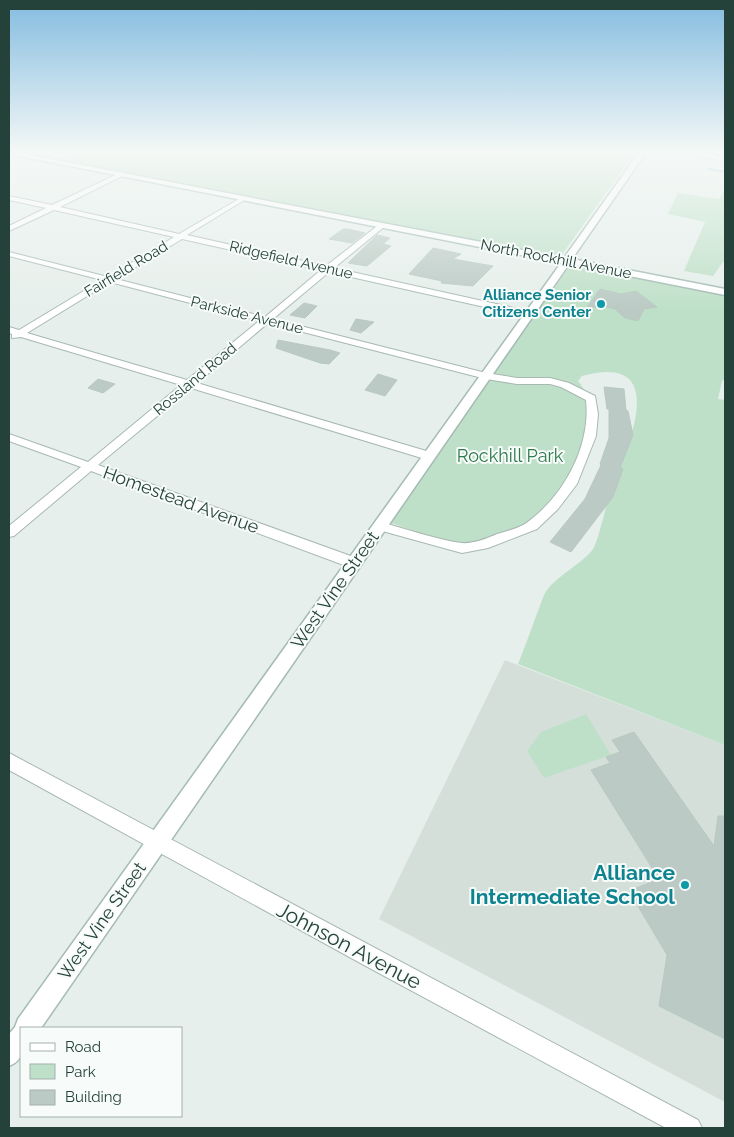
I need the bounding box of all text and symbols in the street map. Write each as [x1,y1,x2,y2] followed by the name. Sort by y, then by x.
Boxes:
[479,236,633,283] street label: North Rockhill Avenue
[81,237,171,301] street label: Fairfield Road
[228,237,355,283] street label: Ridgefield Avenue
[482,286,591,321] place label: Alliance Senior Citizens Center
[189,292,305,338] street label: Parkside Avenue
[595,298,607,310] marker: Alliance Senior Citizens Center
[150,339,240,419] street label: Rossland Road
[457,445,564,466] park label: Rockhill Park
[100,462,262,538] street label: Homestead Avenue
[286,527,383,653] street label: West Vine Street
[53,858,150,984] street label: West Vine Street
[470,860,675,909] place label: Alliance Intermediate School
[679,879,691,891] marker: Alliance Intermediate School
[273,897,426,994] street label: Johnson Avenue
[20,1027,182,1117] legend
[65,1038,101,1056] text: Road
[65,1063,96,1081] text: Park
[65,1088,122,1106] text: Building

